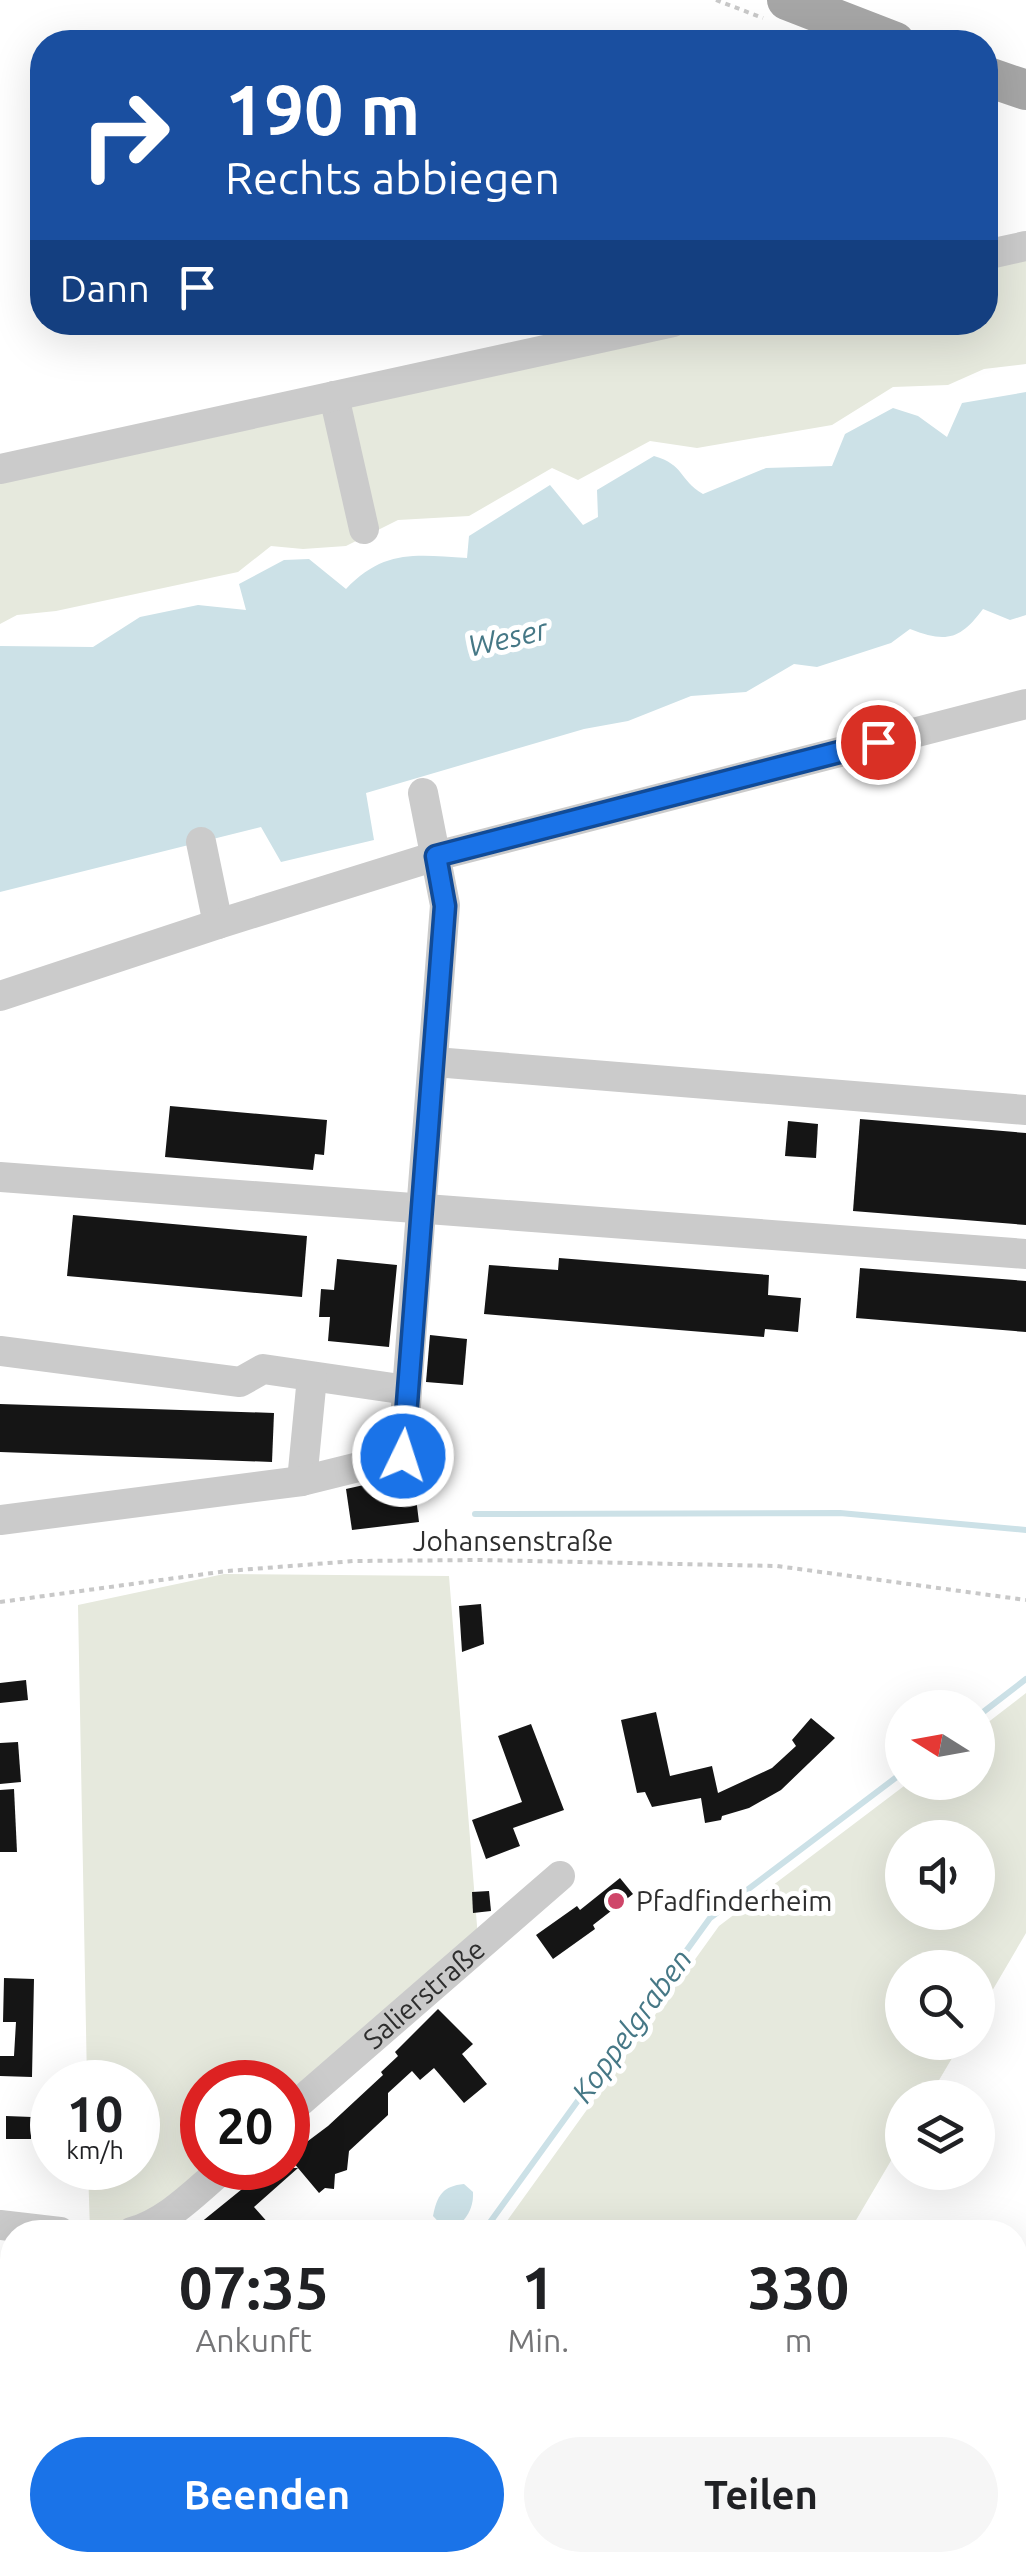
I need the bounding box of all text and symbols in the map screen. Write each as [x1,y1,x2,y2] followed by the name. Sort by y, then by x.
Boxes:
[60,70,190,200] icon: right
[225,70,420,148] text: 190 m
[225,152,560,203] text: Rechts abbiegen
[170,260,225,315] icon: arrive
[60,267,150,309] text: Dann
[465,611,552,663] water label: Weser
[836,700,921,785] pin
[851,715,906,770] icon: arrive
[351,1404,455,1508] position arrow
[413,1525,613,1556] street label: Johansenstraße
[885,1690,995,1800] north arrow
[885,1690,995,2190] map controls
[885,1820,995,1930] button: sound
[636,1885,832,1916] place label: Pfadfinderheim
[605,1890,627,1912] marker: Pfadfinderheim
[357,1933,490,2054] street label: Salierstraße
[564,1942,698,2109] water label: Koppelgraben
[885,1950,995,2060] button: search
[180,2060,310,2190] speed limit sign: 20
[885,2080,995,2190] button: layers
[67,2085,123,2141] text: 10
[66,2136,124,2164] text: km/h
[179,2253,329,2320] text: 07:35
[521,2253,555,2320] text: 1
[748,2253,849,2320] text: 330
[195,2322,312,2358] text: Ankunft
[507,2322,569,2358] text: Min.
[785,2322,812,2358] text: m
[30,2437,504,2552] button: Beenden
[524,2437,998,2552] button: Teilen

